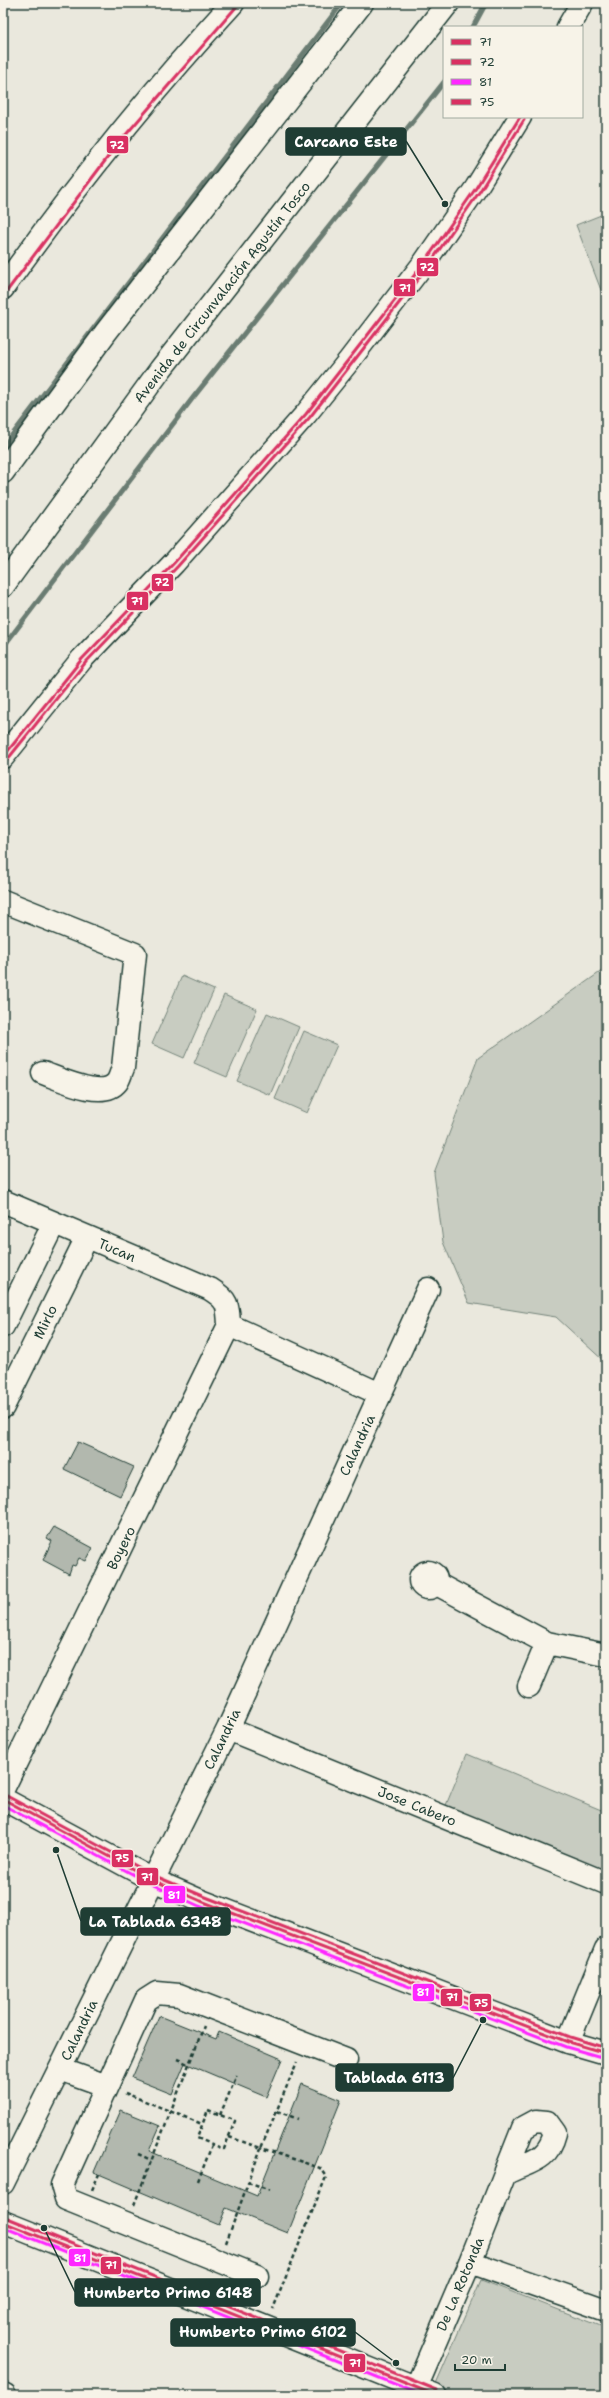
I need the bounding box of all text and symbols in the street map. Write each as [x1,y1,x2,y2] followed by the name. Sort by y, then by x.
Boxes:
[443,26,583,118] legend
[479,34,492,50] text: 71
[479,54,495,70] text: 72
[479,74,492,90] text: 81
[479,94,494,110] text: 75
[286,128,406,155] callout: Carcano Este
[294,132,398,152] text: Carcano Este
[106,135,129,154] line badge: 72
[110,138,125,153] text: 72
[130,178,314,406] street label: Avenida de Circunvalación Agustín Tosco
[416,257,439,277] line badge: 72
[420,260,435,275] text: 72
[393,278,416,297] line badge: 71
[399,281,411,296] text: 71
[151,573,174,592] line badge: 72
[155,575,170,590] text: 72
[126,591,149,611] line badge: 71
[131,594,143,609] text: 71
[95,1234,139,1266] street label: Tucan
[29,1302,61,1342] street label: Mirlo
[335,1411,379,1479] street label: Calandria
[103,1523,139,1573] street label: Boyero
[199,1705,245,1773] street label: Calandria
[375,1782,459,1830] street label: Jose Cabero
[111,1849,134,1868] line badge: 75
[115,1851,129,1866] text: 75
[136,1867,159,1886] line badge: 71
[141,1870,153,1885] text: 71
[163,1885,186,1904] line badge: 81
[168,1888,180,1903] text: 81
[81,1908,230,1935] callout: La Tablada 6348
[88,1912,222,1932] text: La Tablada 6348
[412,1983,435,2002] line badge: 81
[417,1985,429,2000] text: 81
[440,1988,463,2007] line badge: 71
[446,1990,458,2005] text: 71
[469,1993,492,2012] line badge: 75
[56,1996,102,2064] street label: Calandria
[474,1996,488,2011] text: 75
[336,2064,453,2091] callout: Tablada 6113
[343,2068,445,2088] text: Tablada 6113
[432,2234,488,2334] street label: De La Rotonda
[68,2248,91,2267] line badge: 81
[74,2251,86,2266] text: 81
[100,2256,122,2275] line badge: 71
[105,2258,117,2273] text: 71
[75,2279,260,2306] callout: Humberto Primo 6148
[84,2283,252,2303] text: Humberto Primo 6148
[171,2319,355,2346] callout: Humberto Primo 6102
[179,2322,348,2342] text: Humberto Primo 6102
[455,2346,505,2372] scale bar
[461,2352,492,2368] text: 20 m
[343,2353,366,2373] line badge: 71
[349,2356,361,2371] text: 71

